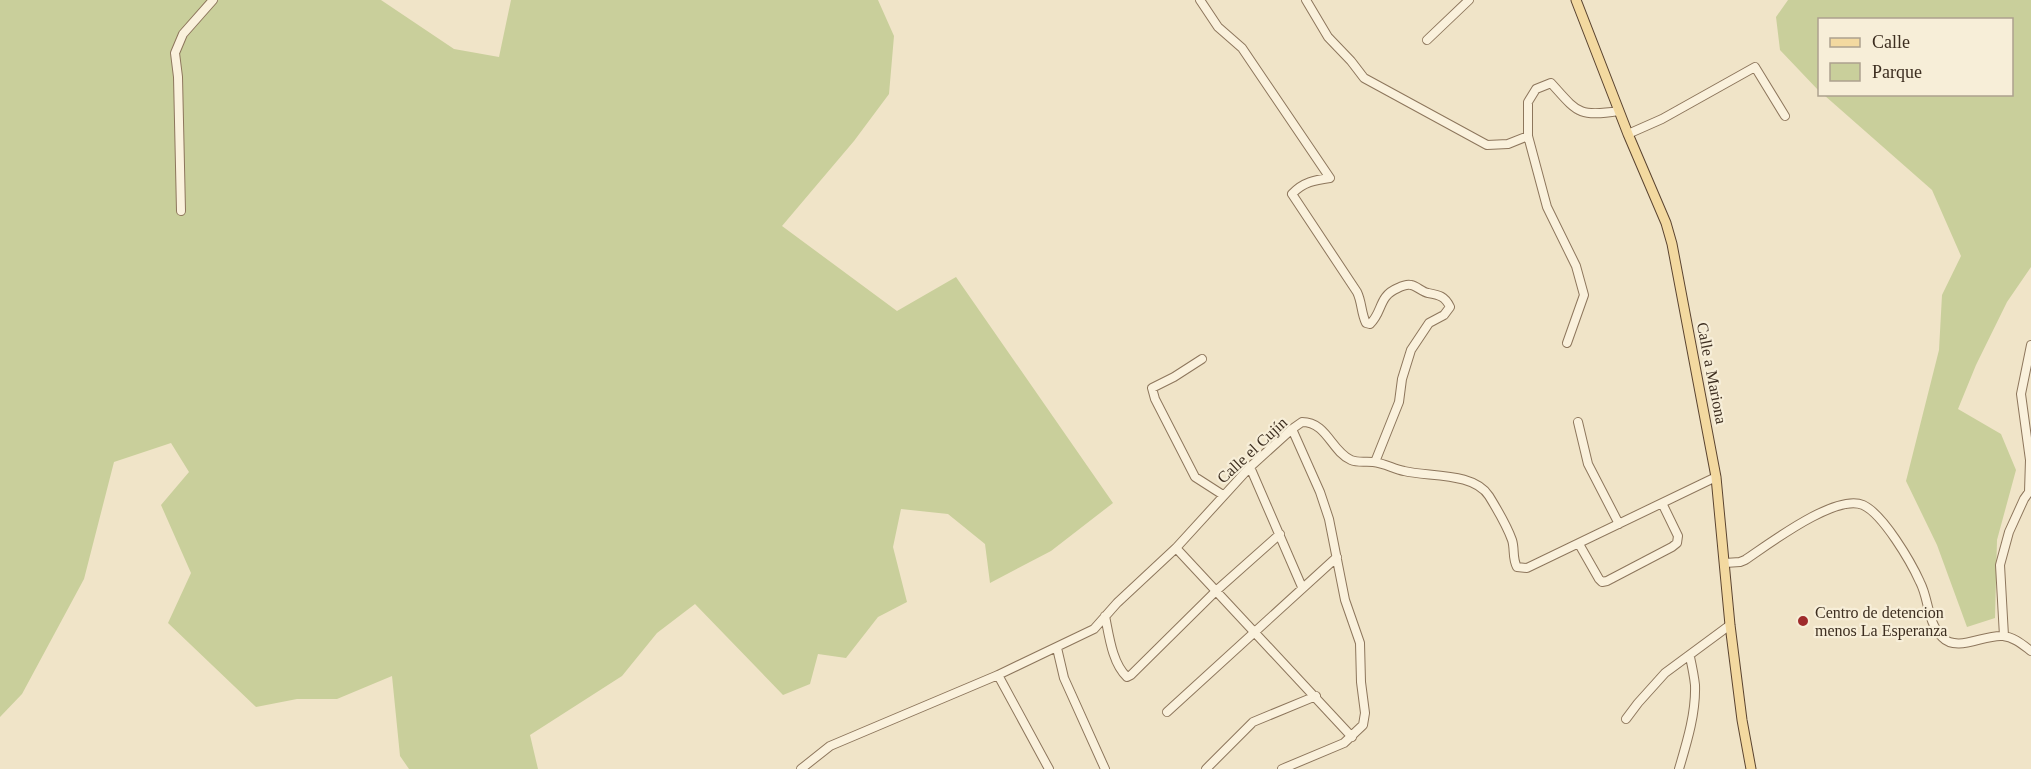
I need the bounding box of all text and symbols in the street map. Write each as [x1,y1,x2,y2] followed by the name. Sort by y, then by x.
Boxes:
[1818,18,2013,96] legend
[1872,32,1910,52] text: Calle
[1872,62,1922,82] text: Parque
[1694,321,1730,425] street label: Calle a Mariona
[1214,413,1291,487] street label: Calle el Cujín
[1815,604,1947,640] place label: Centro de detencion menos La Esperanza
[1796,614,1810,628] marker: Centro de detencion menos La Esperanza

